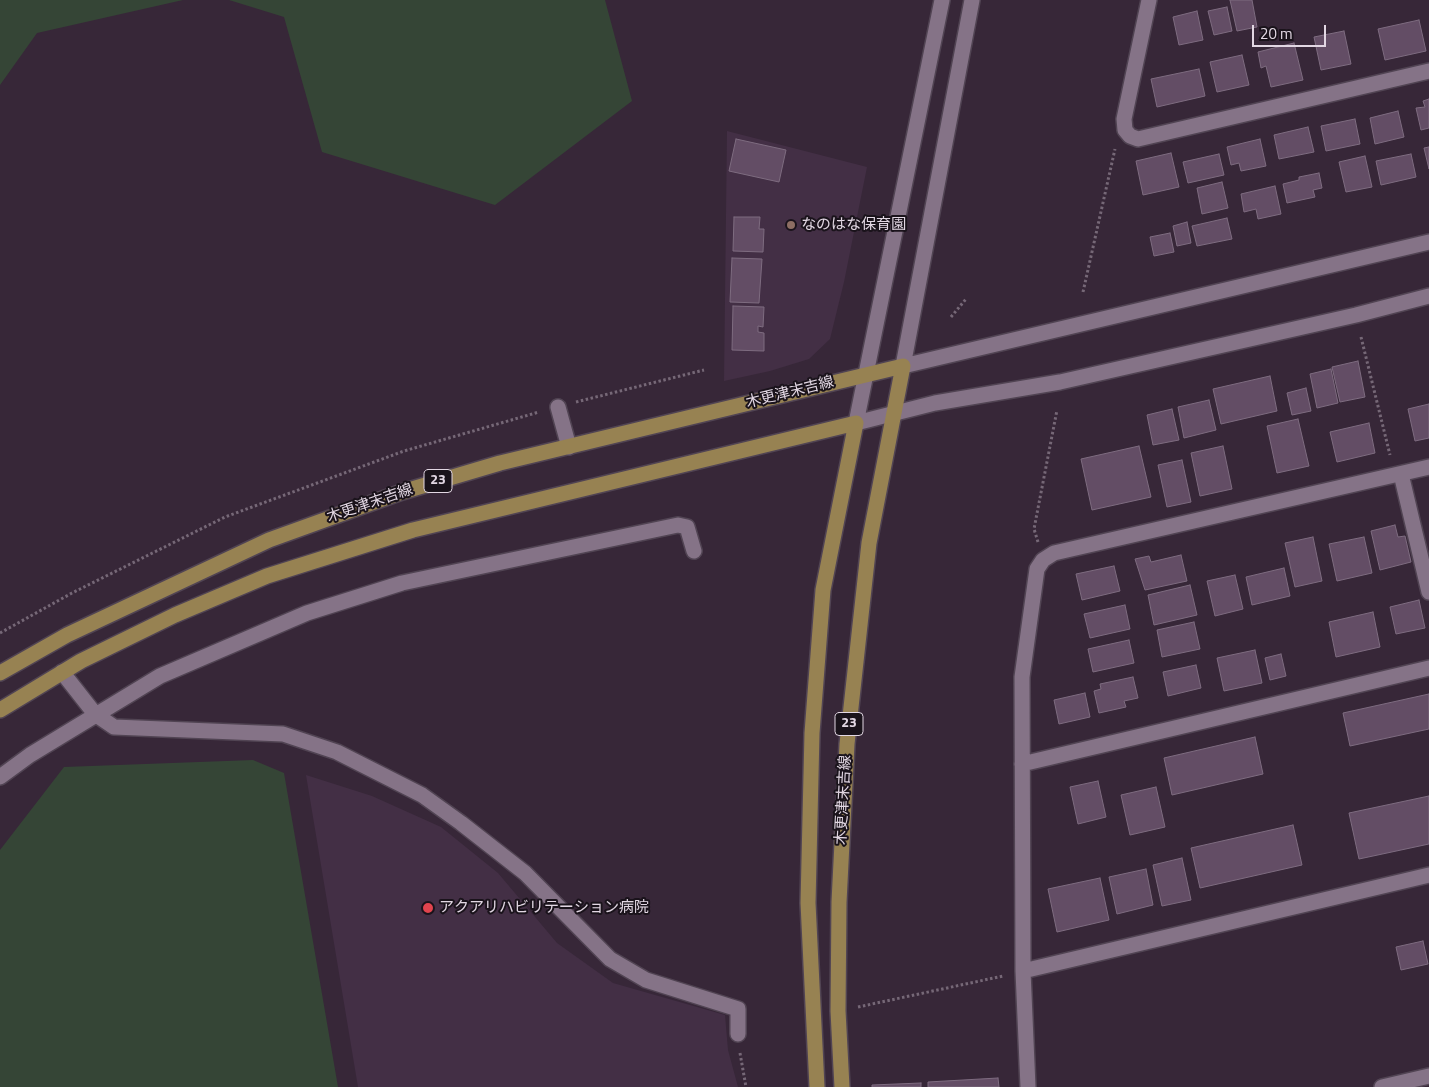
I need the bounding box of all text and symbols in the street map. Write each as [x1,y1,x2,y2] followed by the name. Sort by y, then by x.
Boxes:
[1254,15,1328,47] scale bar
[1260,22,1293,45] text: 20 m
[801,216,906,234] place label: なのはな保育園
[785,219,797,231] marker: なのはな保育園
[744,373,836,413] street label: 木更津末吉線
[424,470,452,492] road number: 23
[325,481,415,527] street label: 木更津末吉線
[835,712,863,736] road number: 23
[833,755,855,845] street label: 木更津末吉線
[439,899,649,917] place label: アクアリハビリテーション病院
[421,901,435,915] marker: アクアリハビリテーション病院

